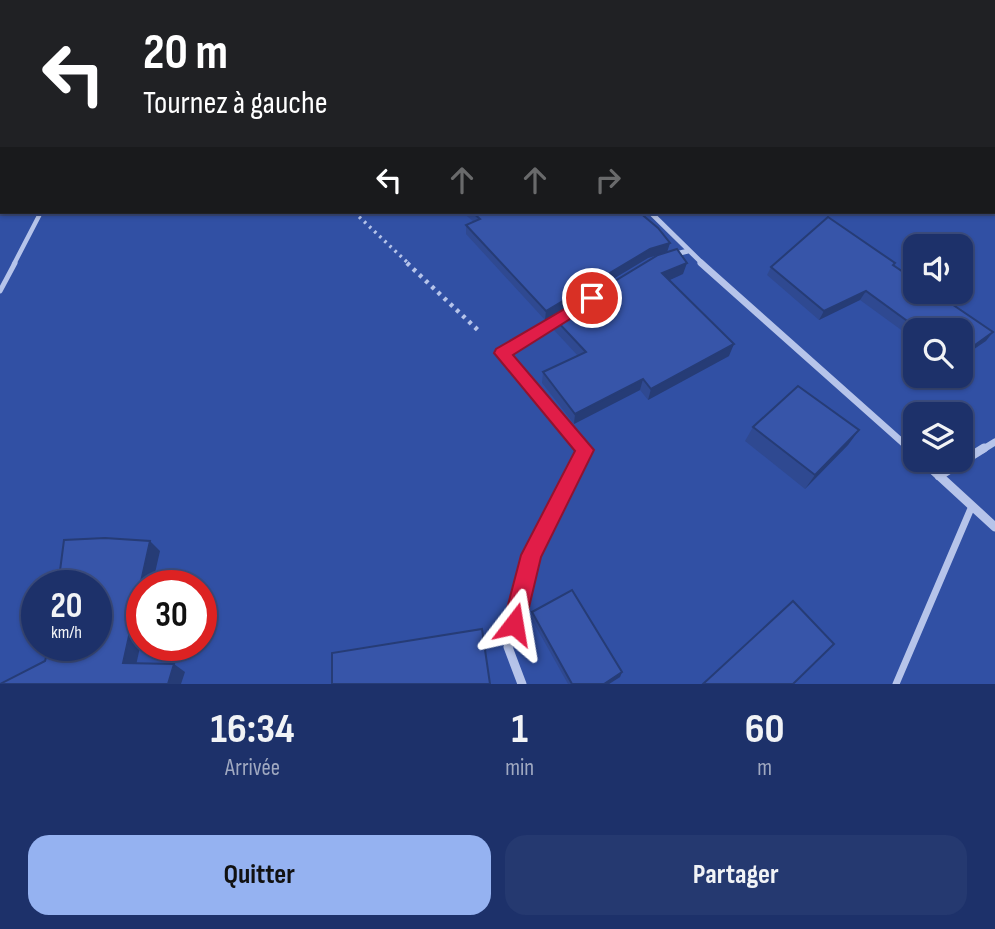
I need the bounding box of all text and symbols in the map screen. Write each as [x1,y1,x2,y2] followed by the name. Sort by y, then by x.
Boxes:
[143,24,228,83] text: 20 m
[28,28,119,119] icon: left
[143,84,328,123] text: Tournez à gauche
[370,161,408,199] icon: left
[443,161,481,199] icon: ahead
[516,161,554,199] icon: ahead
[589,161,627,199] icon: right
[903,234,973,472] map controls
[903,234,973,304] button: sound
[562,268,622,328] pin
[573,279,611,317] icon: arrive
[903,318,973,388] button: search
[903,402,973,472] button: layers
[126,570,217,661] speed limit sign: 30
[51,585,83,628] text: 20
[477,587,551,661] position arrow
[51,622,82,643] text: km/h
[211,704,295,755] text: 16:34
[511,704,528,755] text: 1
[745,704,784,755] text: 60
[225,754,280,782] text: Arrivée
[505,754,534,782] text: min
[757,754,772,782] text: m
[28,835,491,915] button: Quitter
[505,835,967,915] button: Partager

